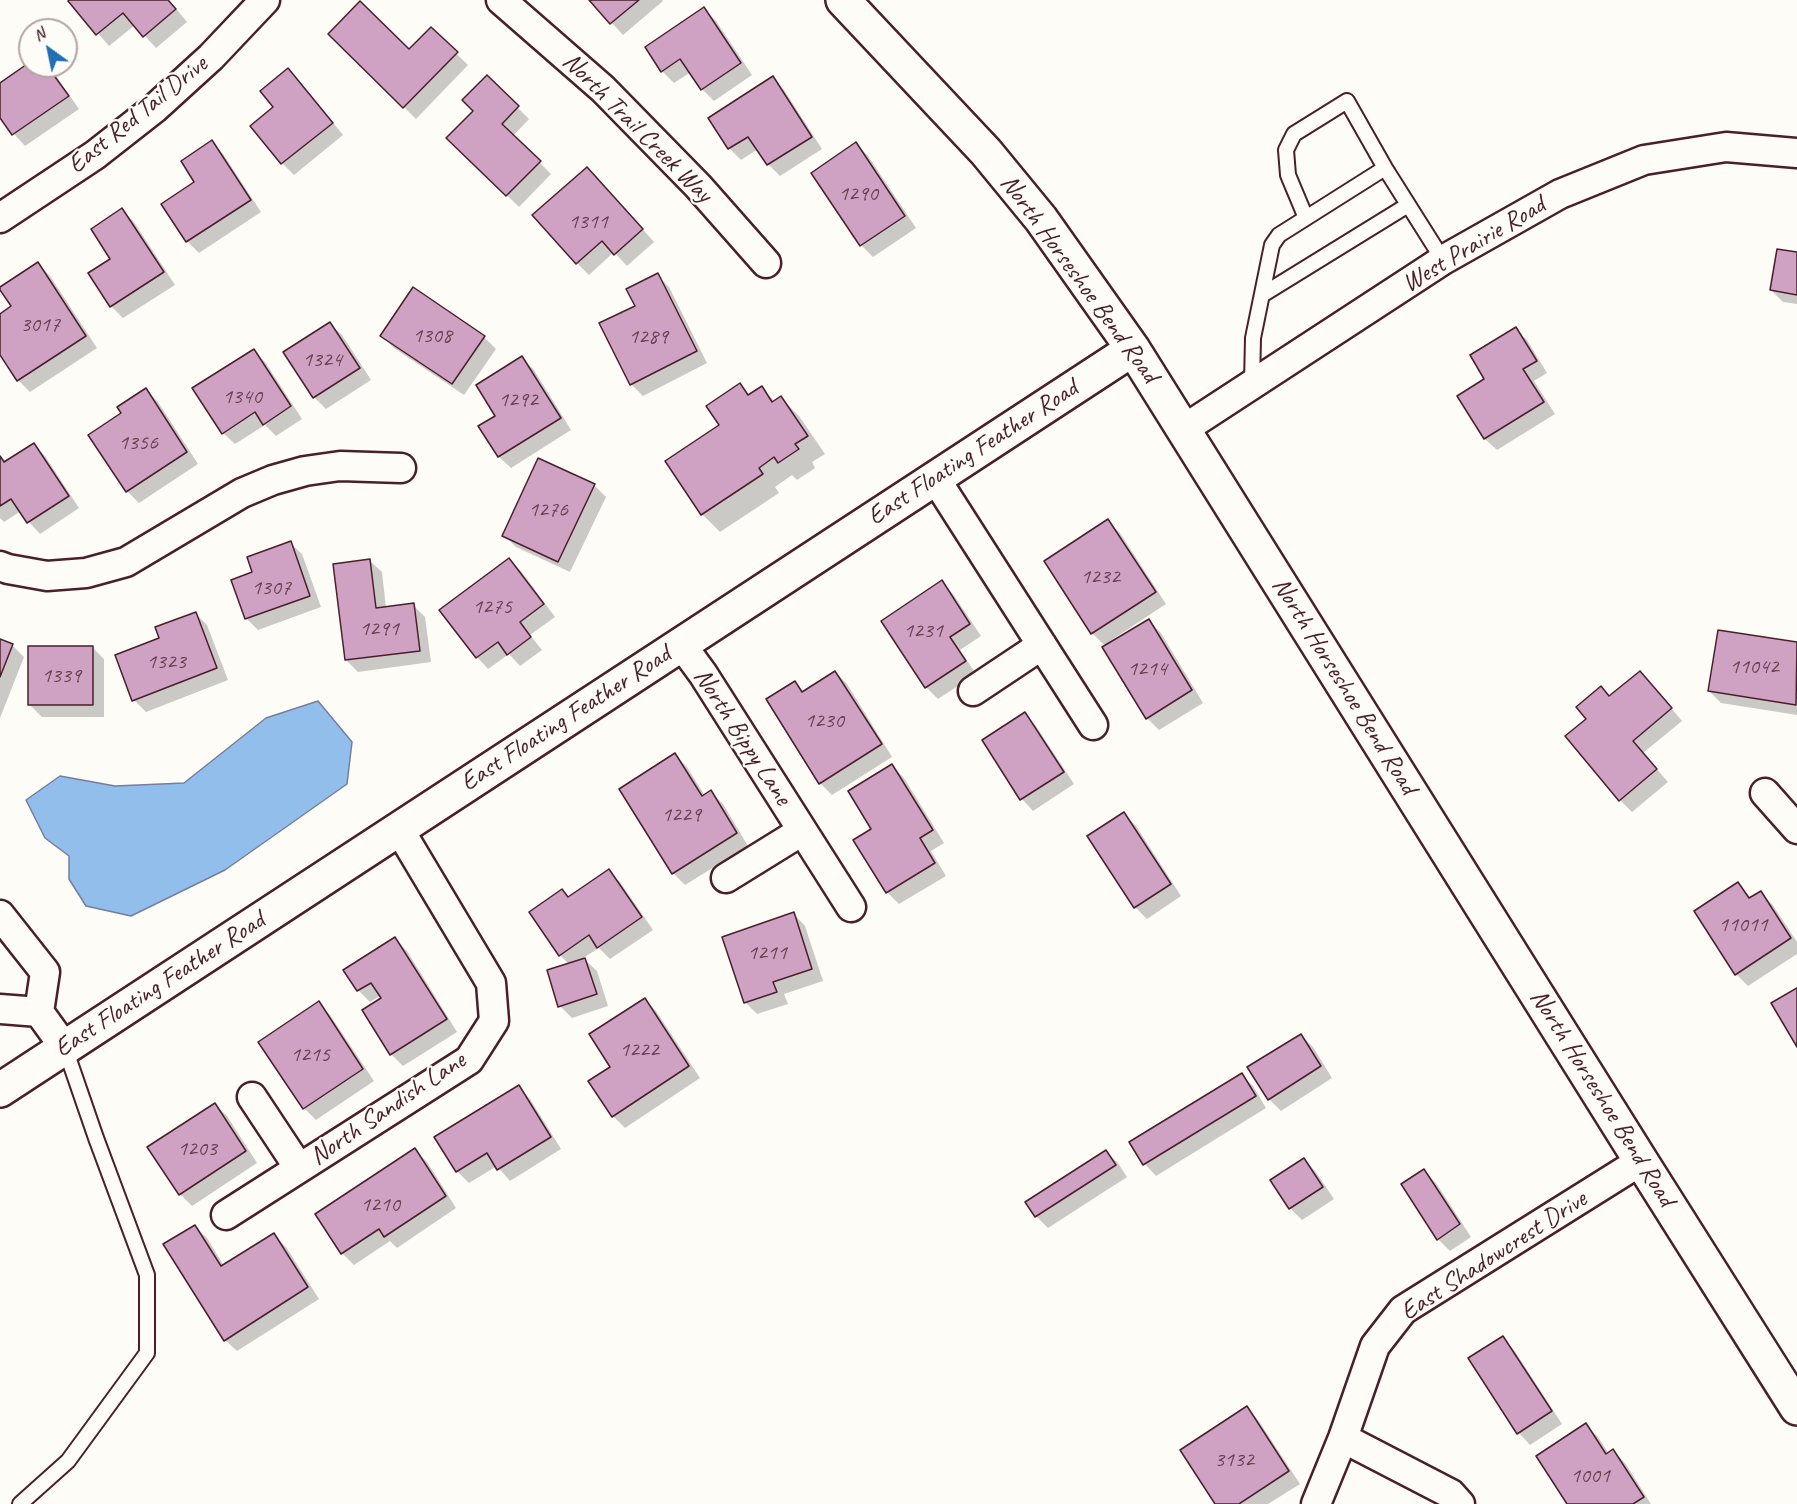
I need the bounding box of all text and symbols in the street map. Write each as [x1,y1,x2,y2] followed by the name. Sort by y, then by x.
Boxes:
[18,18,78,78] north arrow
[30,23,49,46] text: N
[555,46,719,210] street label: North Trail Creek Way
[62,49,214,181] street label: East Red Tail Drive
[993,169,1165,389] street label: North Horseshoe Bend Road
[838,181,878,207] house number: 1290
[1397,190,1551,300] street label: West Prairie Road
[568,209,608,235] house number: 1311
[20,312,60,338] house number: 3017
[412,323,452,349] house number: 1308
[628,324,668,350] house number: 1289
[302,347,342,373] house number: 1324
[862,373,1084,533] street label: East Floating Feather Road
[222,384,262,410] house number: 1340
[498,387,538,413] house number: 1292
[118,430,158,456] house number: 1356
[528,497,568,523] house number: 1276
[1080,564,1120,590] house number: 1232
[1265,572,1423,800] street label: North Horseshoe Bend Road
[251,575,291,601] house number: 1307
[472,594,512,620] house number: 1275
[359,616,399,642] house number: 1291
[903,618,943,644] house number: 1231
[455,639,677,799] street label: East Floating Feather Road
[146,649,186,675] house number: 1323
[1729,654,1779,680] house number: 11042
[1127,656,1167,682] house number: 1214
[41,663,81,689] house number: 1339
[686,663,798,811] street label: North Bippy Lane
[804,708,844,734] house number: 1230
[661,802,701,828] house number: 1229
[49,905,271,1065] street label: East Floating Feather Road
[1718,912,1768,938] house number: 11011
[747,940,787,966] house number: 1211
[1523,984,1681,1212] street label: North Horseshoe Bend Road
[619,1037,659,1063] house number: 1222
[290,1042,330,1068] house number: 1215
[304,1045,472,1173] street label: North Sandish Lane
[177,1136,217,1162] house number: 1203
[1395,1184,1593,1328] street label: East Shadowcrest Drive
[360,1192,400,1218] house number: 1210
[1214,1447,1254,1473] house number: 3132
[1570,1463,1610,1489] house number: 1001

